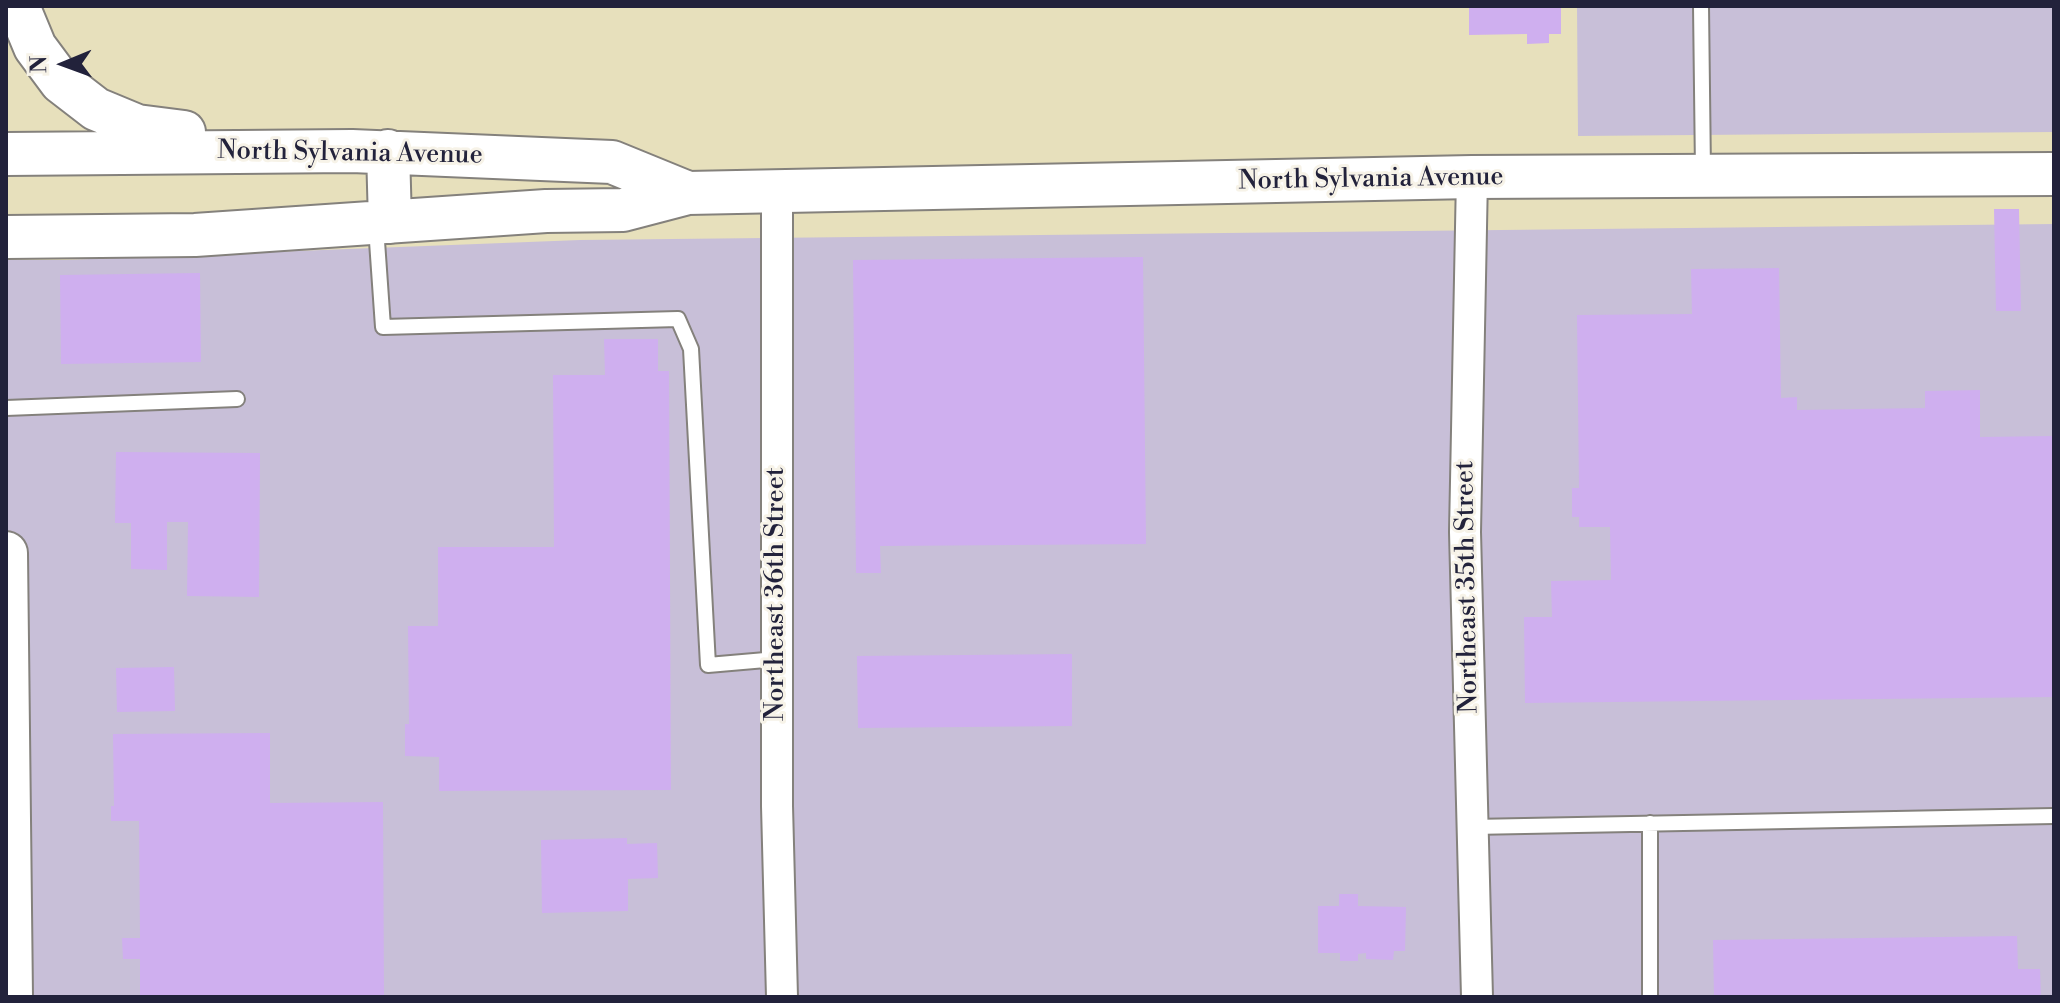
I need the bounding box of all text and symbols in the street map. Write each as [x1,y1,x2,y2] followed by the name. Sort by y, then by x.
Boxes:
[24,24,104,104] north arrow
[26,55,53,73] text: N
[217,136,483,172] street label: North Sylvania Avenue
[1238,162,1504,198] street label: North Sylvania Avenue
[1450,460,1486,714] street label: Northeast 35th Street
[761,467,793,721] street label: Northeast 36th Street

